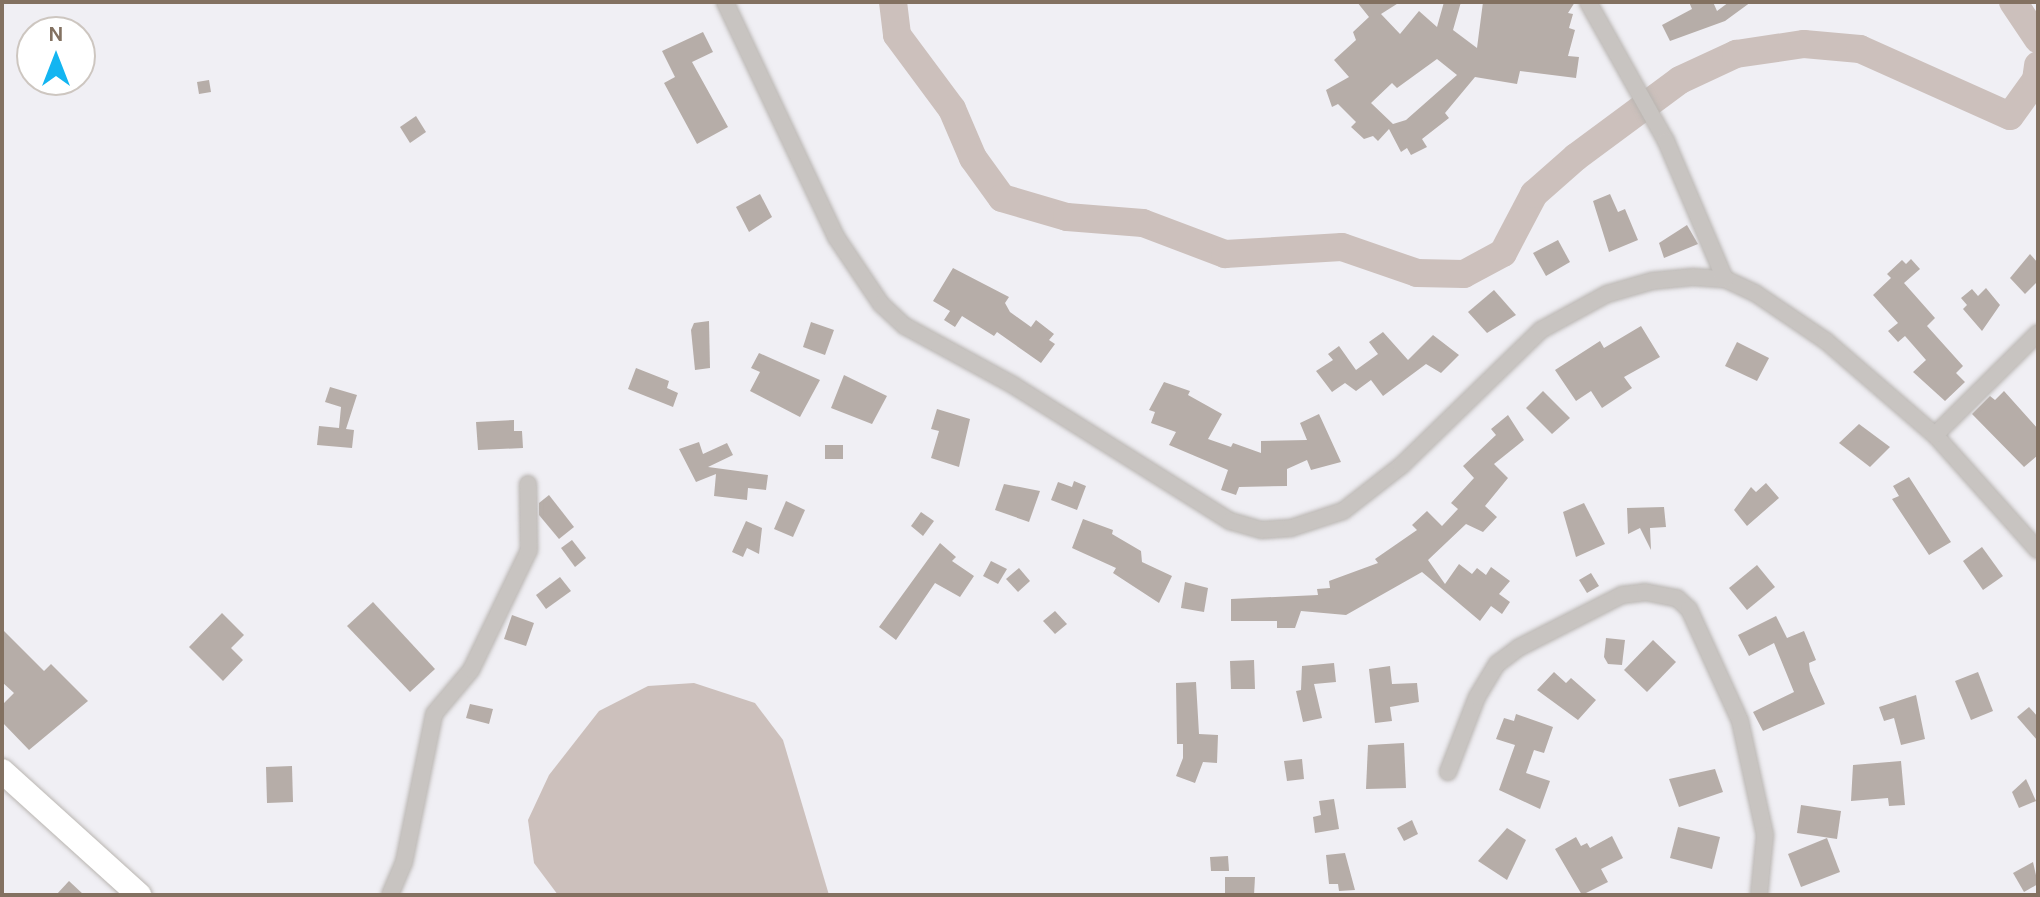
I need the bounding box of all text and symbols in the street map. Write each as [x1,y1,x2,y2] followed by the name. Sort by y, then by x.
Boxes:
[16,16,96,96] north arrow
[48,21,64,47] text: N

